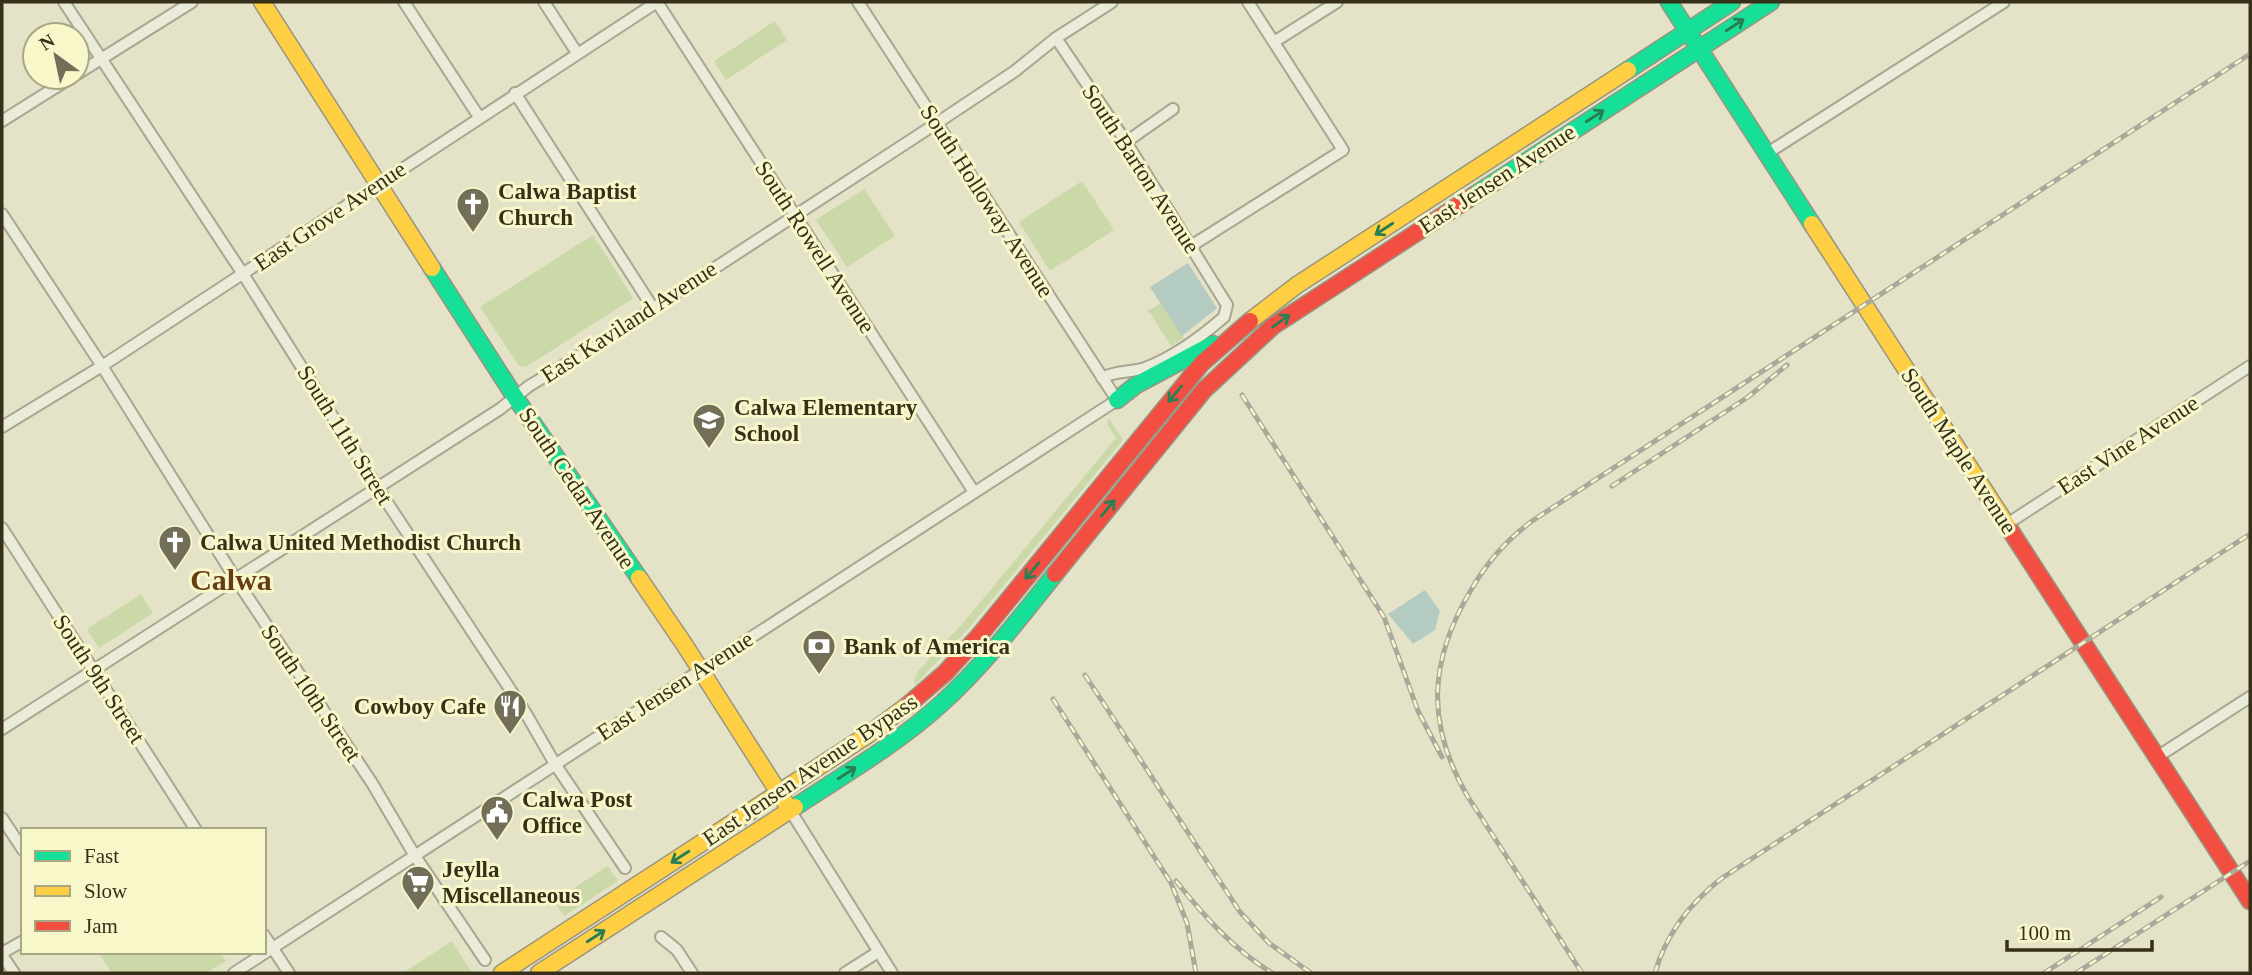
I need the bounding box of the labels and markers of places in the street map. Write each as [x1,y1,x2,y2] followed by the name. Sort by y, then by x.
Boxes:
[498,179,637,230] place label: Calwa Baptist Church
[454,185,492,234] church icon: Calwa Baptist Church
[734,395,918,446] place label: Calwa Elementary School
[690,401,728,450] school or university icon: Calwa Elementary School
[156,523,194,572] church icon: Calwa United Methodist Church
[200,530,521,555] place label: Calwa United Methodist Church
[800,627,838,676] bank icon: Bank of America
[844,634,1011,659] place label: Bank of America
[491,687,529,736] restaurant icon: Cowboy Cafe
[354,694,486,719] place label: Cowboy Cafe
[522,787,633,838] place label: Calwa Post Office
[478,793,516,842] public building icon: Calwa Post Office
[442,857,580,908] place label: Jeylla Miscellaneous
[399,863,437,912] supermarket icon: Jeylla Miscellaneous

